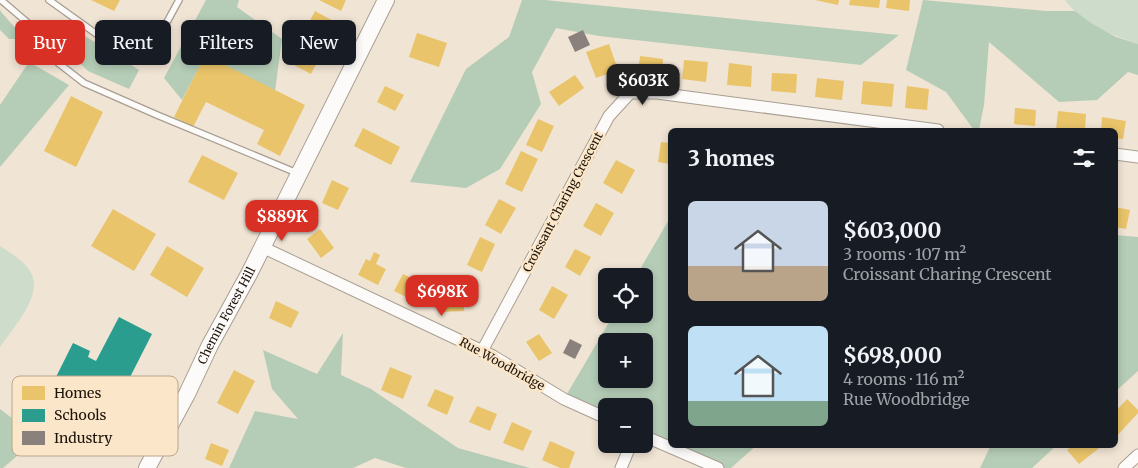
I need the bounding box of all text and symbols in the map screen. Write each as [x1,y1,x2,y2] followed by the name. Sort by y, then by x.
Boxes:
[15,20,85,65] chip: Buy
[95,20,171,65] chip: Rent
[181,20,272,65] chip: Filters
[282,20,356,65] chip: New
[608,64,678,106] pin: $603K
[618,70,668,90] text: $603K
[519,129,606,274] street label: Croissant Charing Crescent
[1070,144,1098,172] icon: filters
[688,145,775,172] text: 3 homes
[247,200,317,242] pin: $889K
[256,206,308,226] text: $889K
[843,217,941,244] text: $603,000
[728,221,788,281] icon: home
[843,244,966,264] text: 3 rooms · 107 m²
[194,264,258,366] street label: Chemin Forest Hill
[843,264,1052,284] text: Croissant Charing Crescent
[598,268,653,453] map controls
[598,268,653,323] button: locate
[407,274,477,317] pin: $698K
[417,281,467,301] text: $698K
[598,333,653,388] button: +
[457,334,547,393] street label: Rue Woodbridge
[843,342,942,369] text: $698,000
[728,346,788,406] icon: home
[843,369,964,389] text: 4 rooms · 116 m²
[12,376,178,456] legend
[54,384,101,402] text: Homes
[843,389,970,409] text: Rue Woodbridge
[598,398,653,453] button: −
[54,406,107,424] text: Schools
[54,429,113,447] text: Industry

